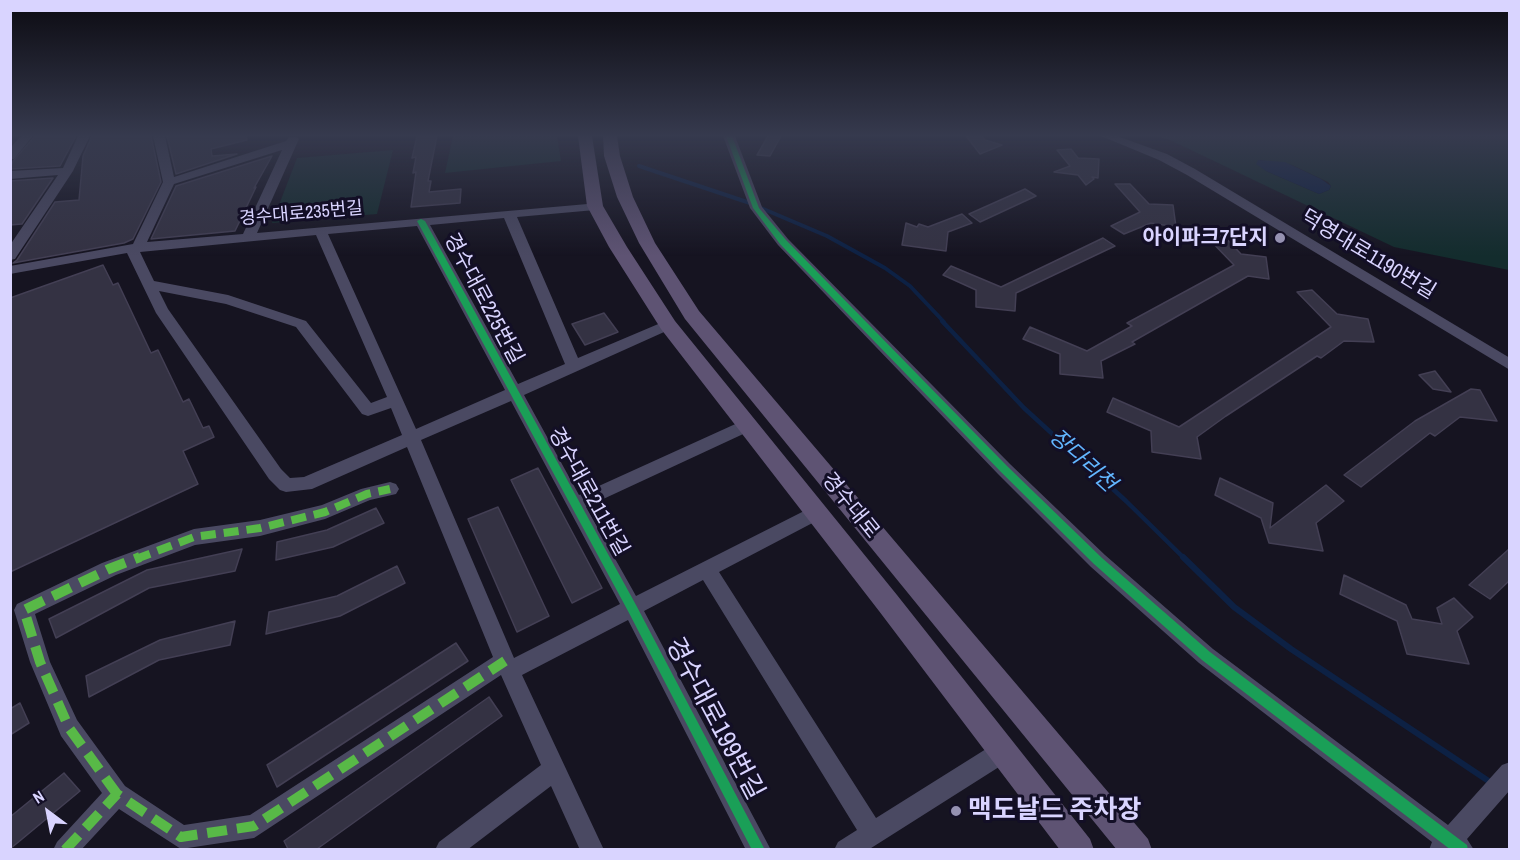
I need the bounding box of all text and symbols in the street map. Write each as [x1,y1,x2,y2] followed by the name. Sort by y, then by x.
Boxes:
[238,198,364,230] street label: 경수대로235번길
[1296,205,1440,305] street label: 덕영대로1190번길
[1143,225,1268,251] place label: 아이파크7단지
[438,229,528,369] street label: 경수대로225번길
[1273,231,1287,245] marker: 아이파크7단지
[542,423,634,561] street label: 경수대로211번길
[1043,424,1121,498] water label: 장다리천
[816,468,884,544] street label: 경수대로
[658,633,770,805] street label: 경수대로199번길
[18,782,78,842] north arrow
[29,785,48,809] text: N
[968,795,1141,827] place label: 맥도날드 주차장
[949,804,963,818] marker: 맥도날드 주차장

